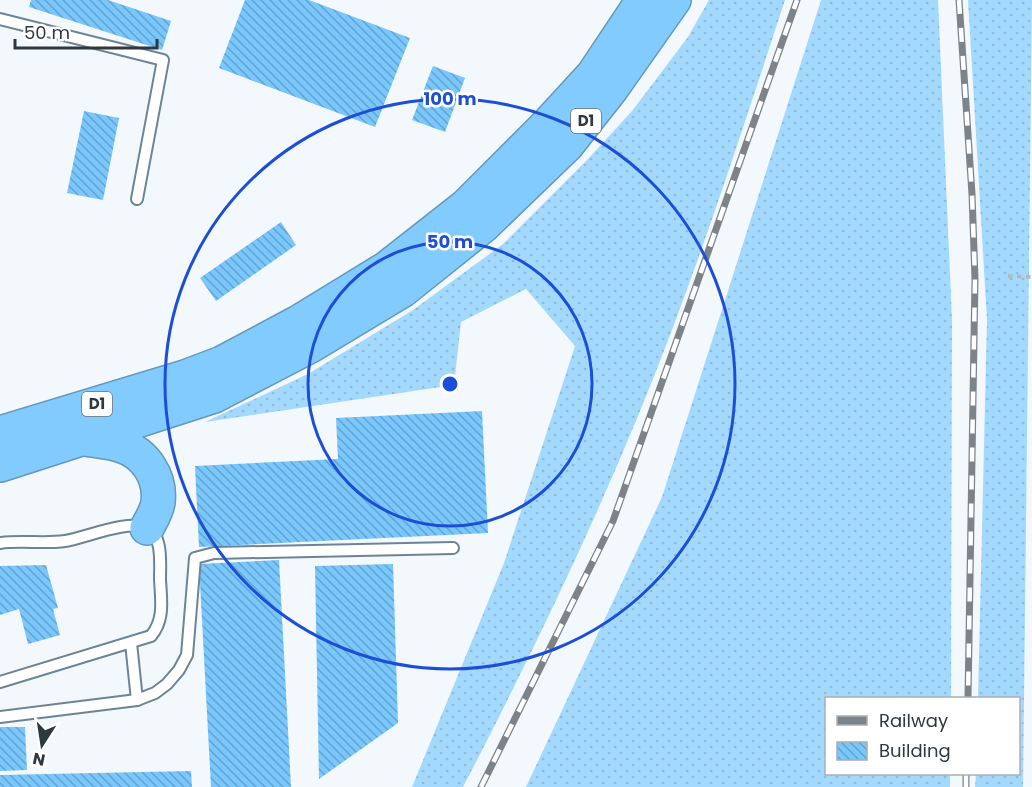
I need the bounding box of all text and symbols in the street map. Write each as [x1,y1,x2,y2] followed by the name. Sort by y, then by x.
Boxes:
[15,12,158,50] scale bar
[24,20,70,45] text: 50 m
[423,86,477,111] text: 100 m
[571,109,601,133] road number: D1
[427,229,473,254] text: 50 m
[440,374,460,394] centre of rings
[82,392,112,416] road number: D1
[825,697,1020,775] legend
[879,708,948,733] text: Railway
[12,715,72,775] north arrow
[879,738,951,763] text: Building
[31,747,47,772] text: N

